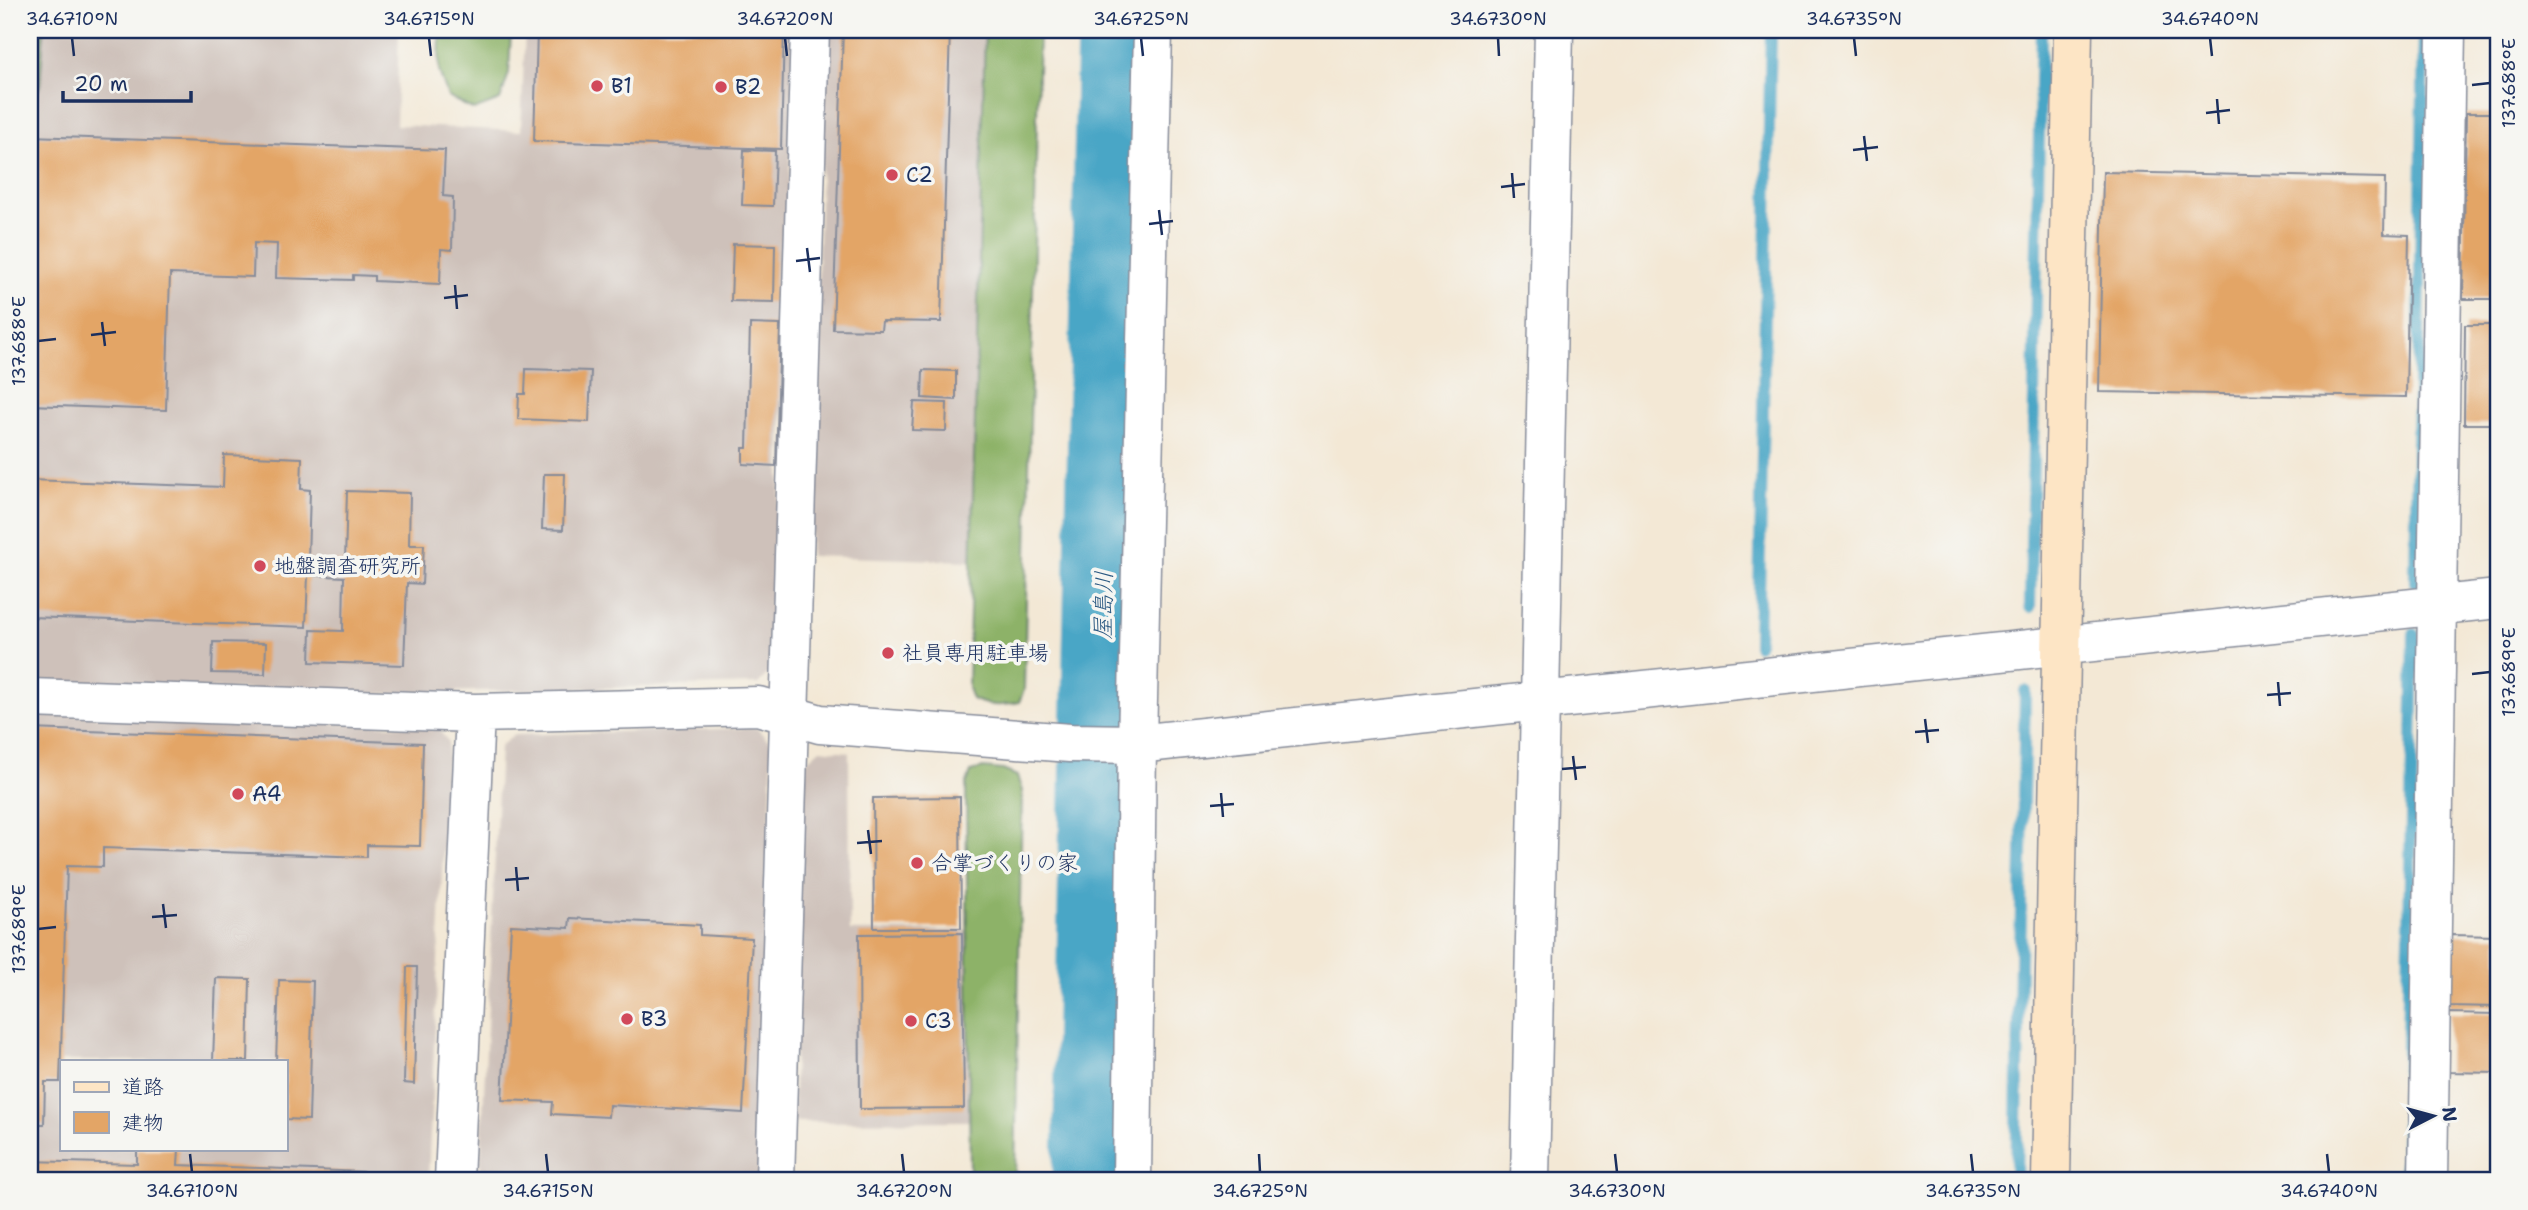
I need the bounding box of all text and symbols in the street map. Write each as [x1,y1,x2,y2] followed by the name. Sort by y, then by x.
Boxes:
[26,7,118,31] text: 34.6710°N
[383,7,475,31] text: 34.6715°N
[736,7,834,31] text: 34.6720°N
[1093,7,1189,31] text: 34.6725°N
[1449,7,1547,31] text: 34.6730°N
[1806,7,1902,31] text: 34.6735°N
[2161,7,2259,31] text: 34.6740°N
[2497,38,2521,128] text: 137.688°E
[63,60,191,104] scale bar
[74,70,128,98] text: 20 m
[611,72,632,100] place label: B1
[735,73,761,101] place label: B2
[589,78,605,94] marker: B1
[713,79,729,95] marker: B2
[906,161,933,189] place label: C2
[884,167,900,183] marker: C2
[7,296,31,386] text: 137.688°E
[274,552,421,580] place label: 地盤調査研究所
[252,558,268,574] marker: 地盤調査研究所
[1087,570,1119,640] water label: 屋島川
[2497,627,2521,717] text: 137.689°E
[902,639,1049,667] place label: 社員専用駐車場
[880,645,896,661] marker: 社員専用駐車場
[252,780,281,808] place label: A4
[230,786,246,802] marker: A4
[931,849,1078,877] place label: 合掌づくりの家
[909,855,925,871] marker: 合掌づくりの家
[7,884,31,974] text: 137.689°E
[641,1005,667,1033] place label: B3
[925,1007,952,1035] place label: C3
[619,1011,635,1027] marker: B3
[903,1013,919,1029] marker: C3
[60,1060,287,1150] legend
[122,1073,164,1101] text: 道路
[2398,1080,2468,1150] north arrow
[2436,1105,2463,1123] text: N
[122,1109,164,1137] text: 建物
[146,1179,238,1203] text: 34.6710°N
[502,1179,594,1203] text: 34.6715°N
[855,1179,953,1203] text: 34.6720°N
[1212,1179,1308,1203] text: 34.6725°N
[1568,1179,1666,1203] text: 34.6730°N
[1925,1179,2021,1203] text: 34.6735°N
[2280,1179,2378,1203] text: 34.6740°N

